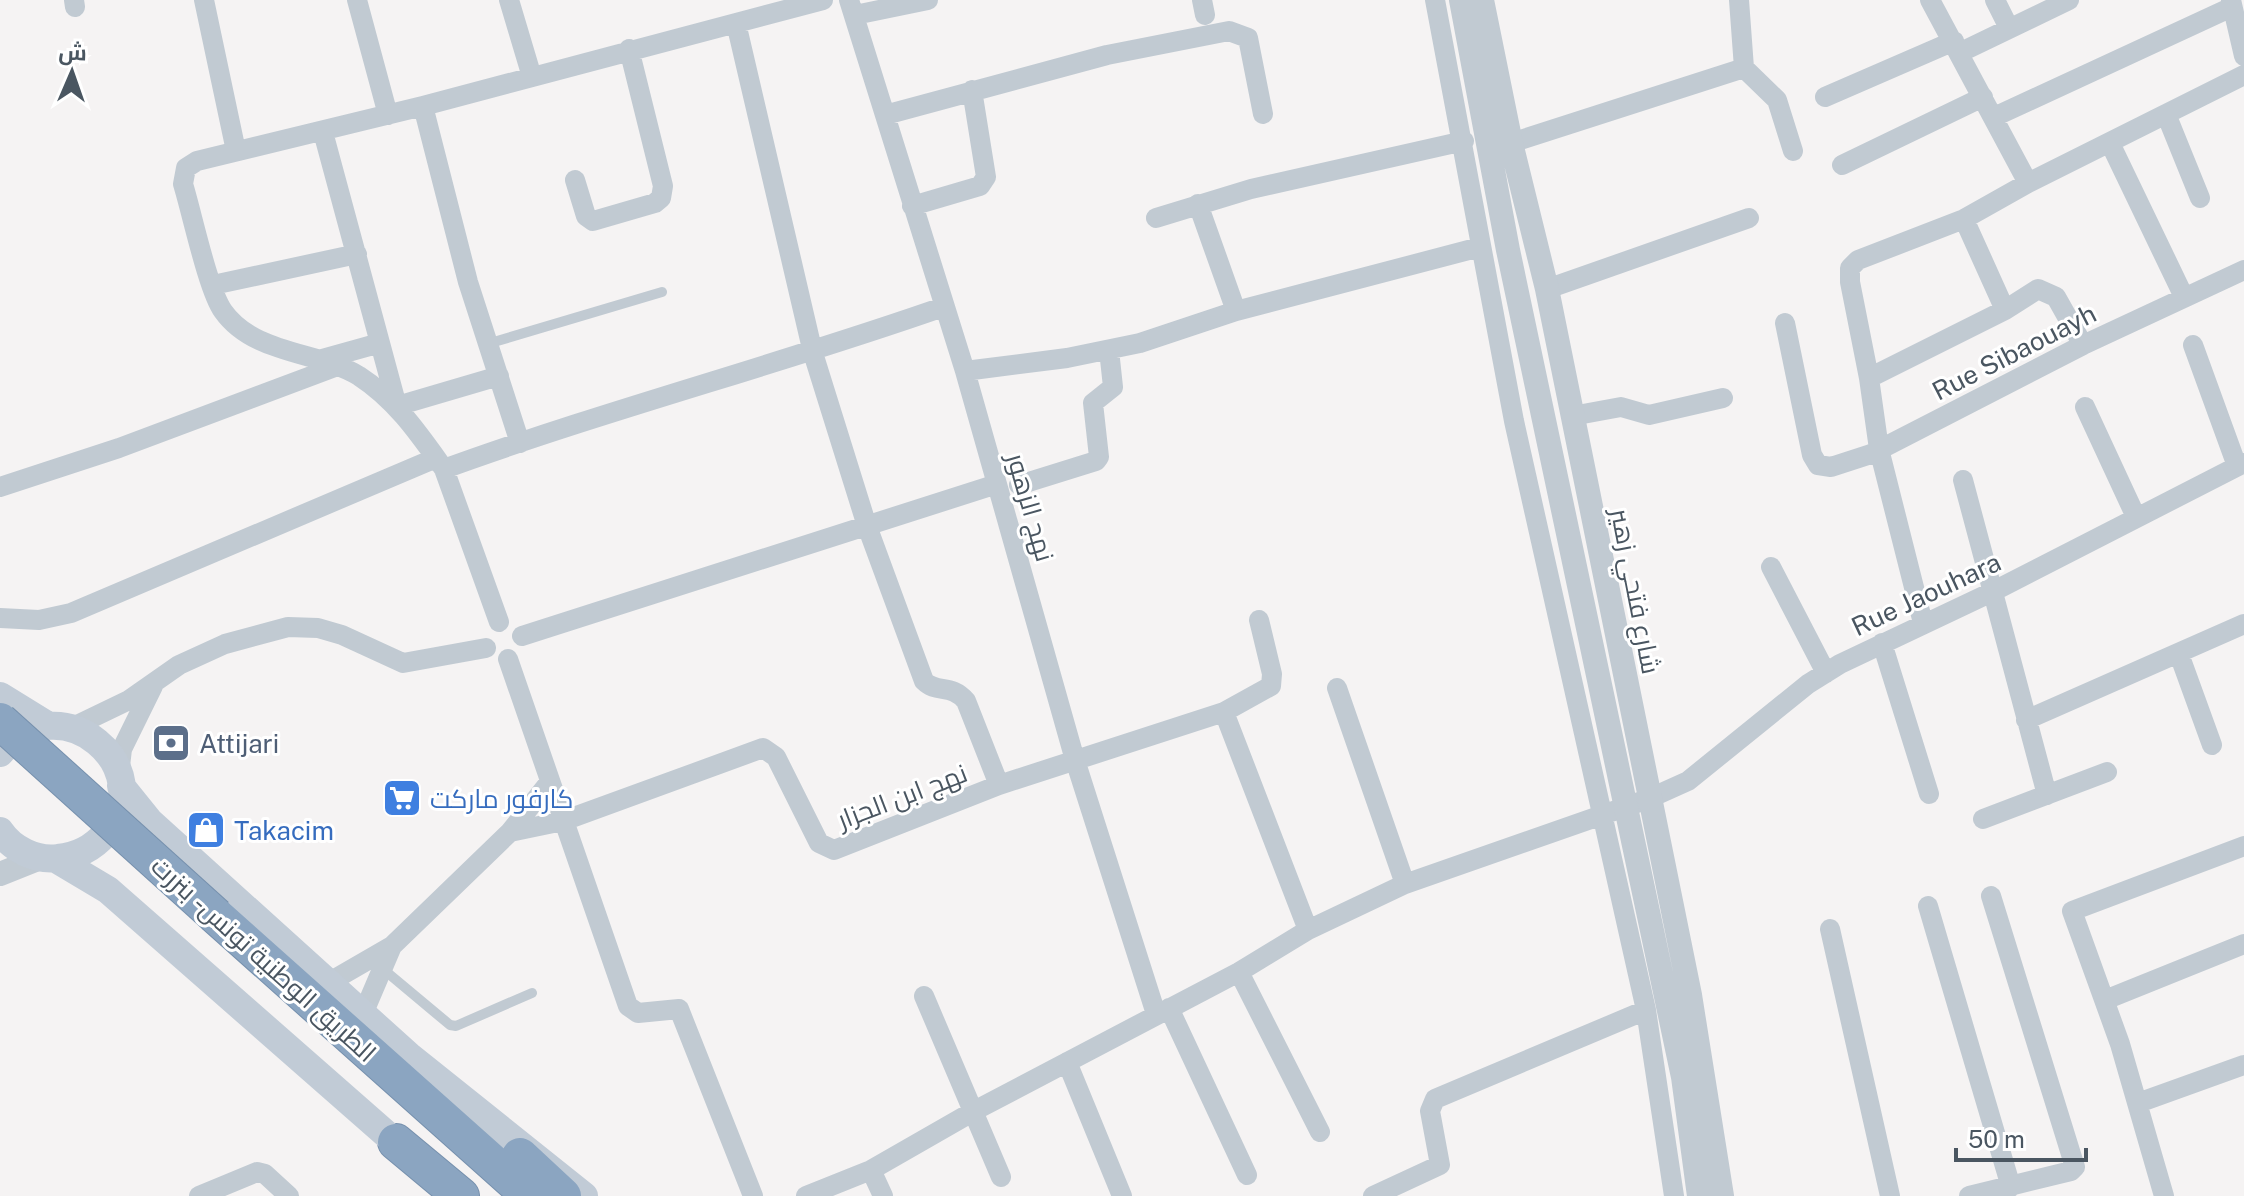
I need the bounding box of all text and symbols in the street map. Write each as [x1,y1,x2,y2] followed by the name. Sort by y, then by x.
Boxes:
[32,32,112,112] north arrow
[58,39,87,66] text: ش
[1927,297,2101,407] street label: Rue Sibaouayh
[998,447,1061,565] street label: نهج الزهور
[1598,504,1667,678] street label: شارع فتحي زهير
[1846,546,2006,642] street label: Rue Jaouhara
[150,722,192,764] bank icon: Attijari
[199,728,279,759] place label: Attijari
[831,757,972,838] street label: نهج ابن الجزار
[381,777,423,819] supermarket icon: كارفور ماركت
[430,783,573,814] place label: كارفور ماركت
[185,809,227,851] shop icon: Takacim
[234,815,334,846] place label: Takacim
[145,850,383,1069] street label: الطريق الوطنية تونس - بنزرت
[1956,1112,2086,1162] scale bar
[1968,1125,2025,1153] text: 50 m

